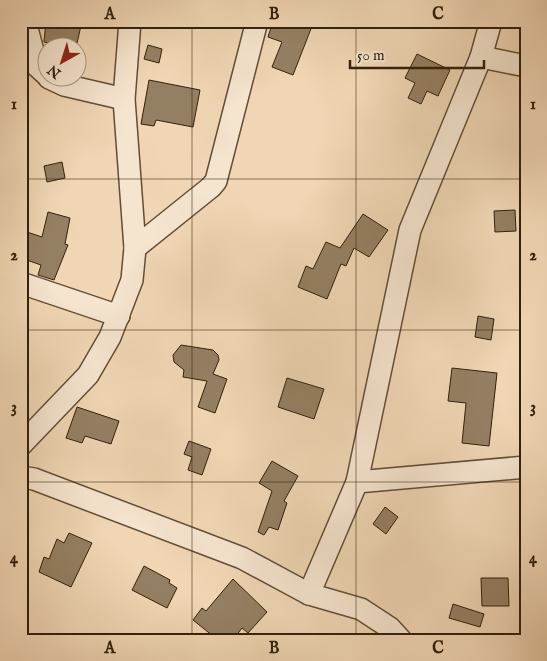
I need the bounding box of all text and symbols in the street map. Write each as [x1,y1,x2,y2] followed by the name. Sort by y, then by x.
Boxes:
[104,5,117,25] text: A
[269,5,280,25] text: B
[432,5,444,25] text: C
[38,38,88,88] north arrow
[350,38,483,70] scale bar
[357,46,385,65] text: 50 m
[44,61,66,83] text: N
[11,95,17,115] text: 1
[530,95,536,115] text: 1
[10,246,18,266] text: 2
[529,246,537,266] text: 2
[11,398,17,418] text: 3
[530,398,536,418] text: 3
[10,549,19,569] text: 4
[529,549,538,569] text: 4
[104,639,117,659] text: A
[269,639,280,659] text: B
[432,639,444,659] text: C

